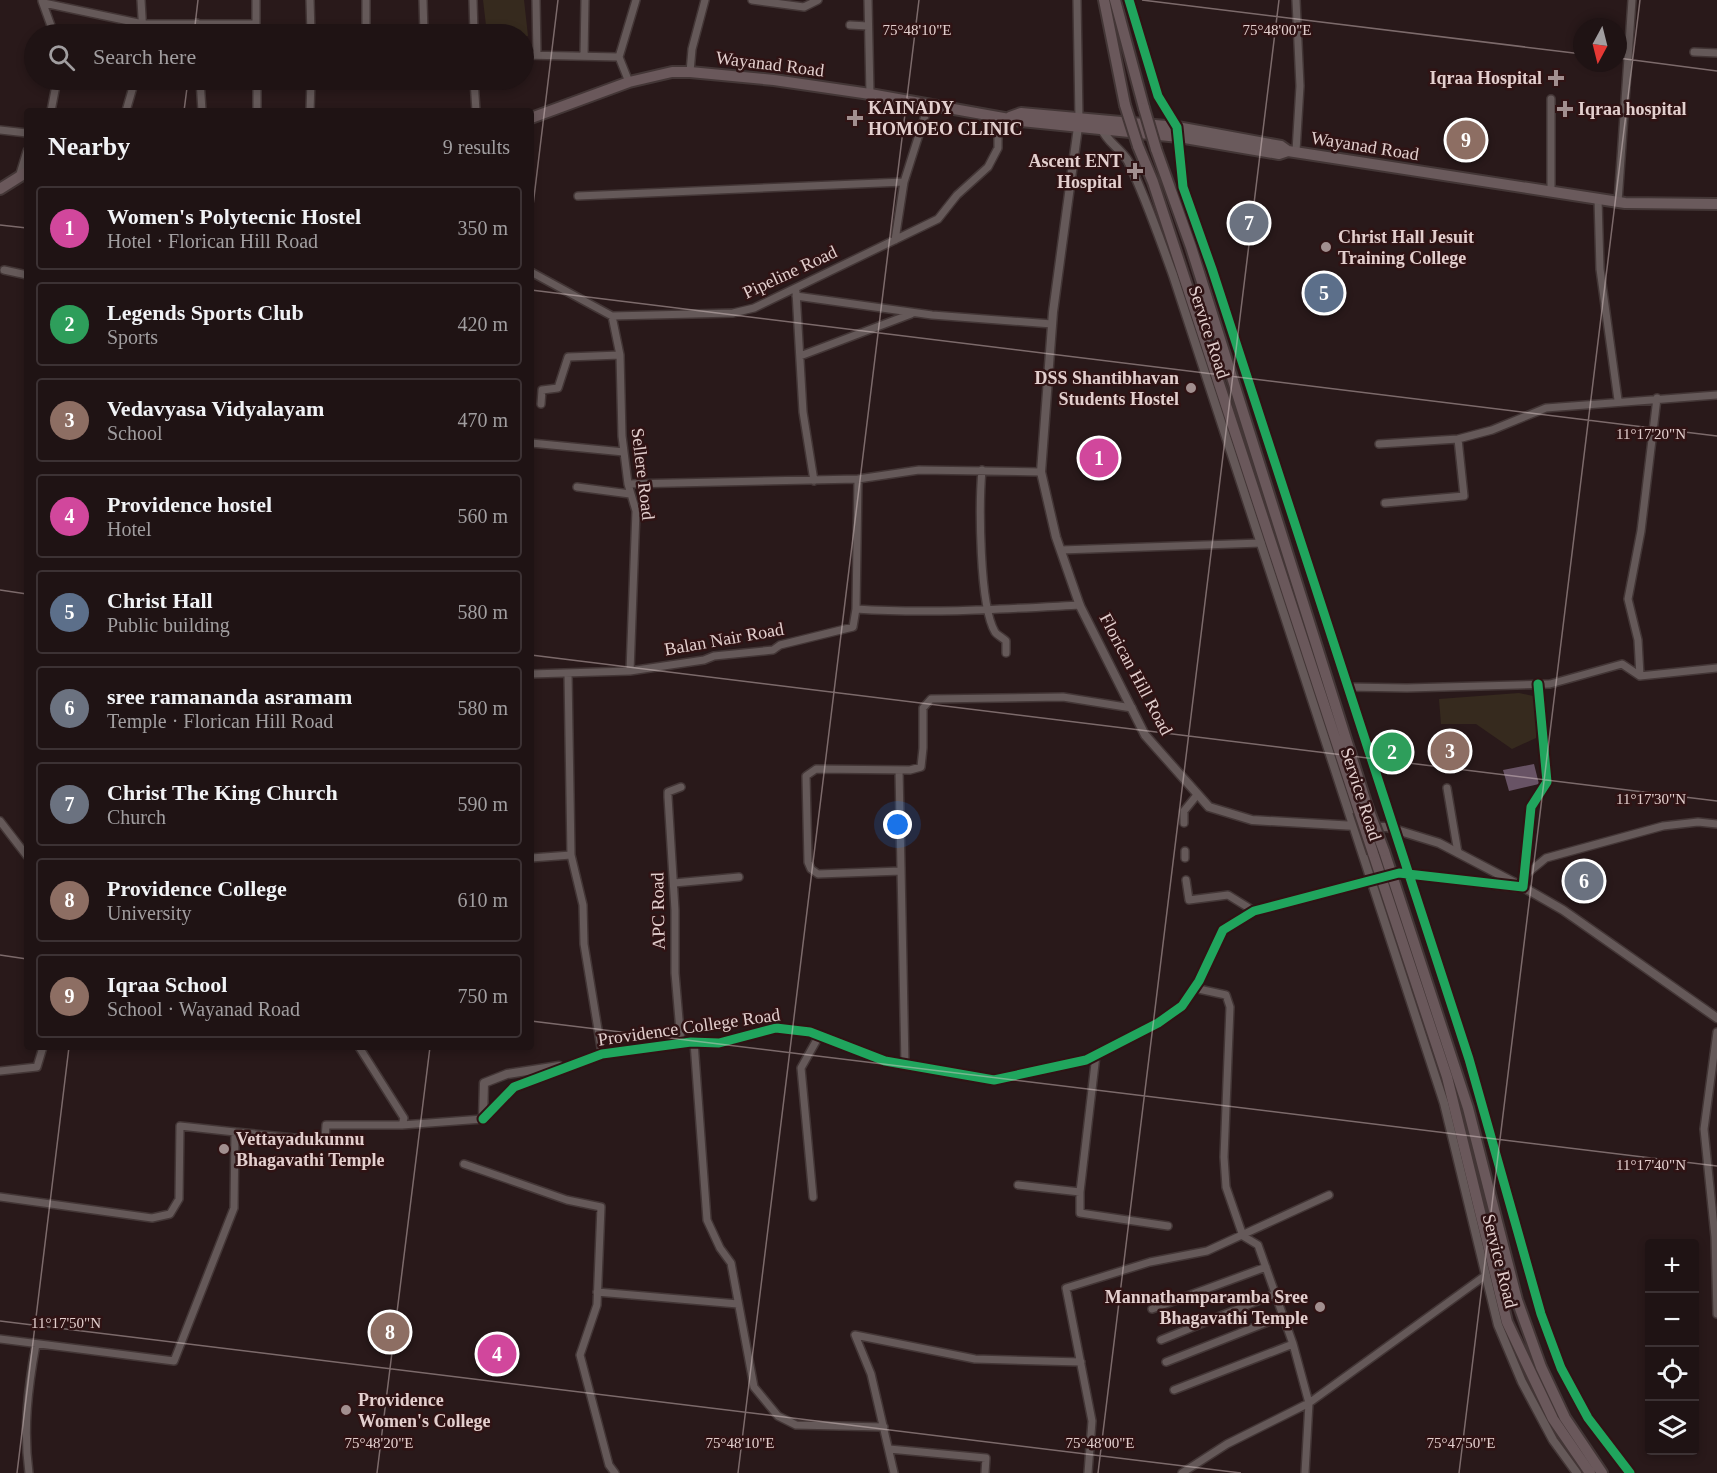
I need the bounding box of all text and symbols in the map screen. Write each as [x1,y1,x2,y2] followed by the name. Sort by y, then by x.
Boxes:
[1573,18,1627,72] north arrow
[883,22,952,38] text: 75°48'10"E
[1243,22,1312,38] text: 75°48'00"E
[24,24,534,90] search box
[45,41,78,74] icon: search
[93,44,196,69] text: Search here
[715,47,825,81] street label: Wayanad Road
[1429,68,1542,88] place label: Iqraa Hospital
[1547,69,1565,87] marker: Iqraa Hospital
[868,98,1023,139] place label: KAINADY HOMOEO CLINIC
[1578,99,1687,119] place label: Iqraa hospital
[1556,100,1574,118] marker: Iqraa hospital
[846,109,864,127] marker: KAINADY HOMOEO CLINIC
[1446,118,1486,162] pin: 9
[1310,128,1420,164] street label: Wayanad Road
[48,132,130,161] text: Nearby
[443,136,510,158] text: 9 results
[1029,151,1122,192] place label: Ascent ENT Hospital
[1126,162,1144,180] marker: Ascent ENT Hospital
[1230,200,1268,246] pin: 7
[107,204,361,229] text: Women's Polytecnic Hostel
[65,217,75,239] text: 1
[457,217,508,239] text: 350 m
[1338,227,1474,268] place label: Christ Hall Jesuit Training College
[107,230,318,252] text: Hotel · Florican Hill Road
[1319,240,1333,254] marker: Christ Hall Jesuit Training College
[740,241,840,303] street label: Pipeline Road
[1304,270,1344,316] pin: 5
[1185,283,1233,381] street label: Service Road
[107,300,304,325] text: Legends Sports Club
[65,313,75,335] text: 2
[457,313,508,335] text: 420 m
[107,326,158,348] text: Sports
[1034,368,1179,409] place label: DSS Shantibhavan Students Hostel
[1184,381,1198,395] marker: DSS Shantibhavan Students Hostel
[107,396,324,421] text: Vedavyasa Vidyalayam
[65,409,75,431] text: 3
[457,409,508,431] text: 470 m
[107,422,163,444] text: School
[1616,426,1686,442] text: 11°17'20"N
[627,427,659,521] street label: Sellere Road
[1080,436,1118,480] pin: 1
[107,492,272,517] text: Providence hostel
[65,505,75,527] text: 4
[457,505,508,527] text: 560 m
[107,518,151,540] text: Hotel
[107,588,213,613] text: Christ Hall
[65,601,75,623] text: 5
[457,601,508,623] text: 580 m
[1095,610,1177,738] street label: Florican Hill Road
[107,614,230,636] text: Public building
[663,619,785,659] street label: Balan Nair Road
[107,684,352,709] text: sree ramananda asramam
[65,697,75,719] text: 6
[457,697,508,719] text: 580 m
[107,710,333,732] text: Temple · Florican Hill Road
[1430,728,1470,774] pin: 3
[1372,730,1412,774] pin: 2
[1337,745,1385,843] street label: Service Road
[107,780,338,805] text: Christ The King Church
[1616,791,1686,807] text: 11°17'30"N
[65,793,75,815] text: 7
[457,793,508,815] text: 590 m
[107,806,166,828] text: Church
[883,810,912,839] your location
[1564,858,1604,904] pin: 6
[647,872,669,950] street label: APC Road
[107,876,287,901] text: Providence College
[65,889,75,911] text: 8
[457,889,508,911] text: 610 m
[107,902,191,924] text: University
[107,972,227,997] text: Iqraa School
[65,985,75,1007] text: 9
[457,985,508,1007] text: 750 m
[107,998,300,1020] text: School · Wayanad Road
[597,1004,781,1050] street label: Providence College Road
[236,1129,385,1170] place label: Vettayadukunnu Bhagavathi Temple
[217,1142,231,1156] marker: Vettayadukunnu Bhagavathi Temple
[1616,1157,1686,1173] text: 11°17'40"N
[1479,1212,1521,1310] street label: Service Road
[1645,1239,1699,1455] map controls
[1645,1239,1699,1293] button: +
[1105,1287,1308,1328] place label: Mannathamparamba Sree Bhagavathi Temple
[1645,1293,1699,1347] button: −
[1313,1300,1327,1314] marker: Mannathamparamba Sree Bhagavathi Temple
[370,1310,410,1354] pin: 8
[31,1315,101,1331] text: 11°17'50"N
[478,1332,516,1376] pin: 4
[1645,1347,1699,1401] button: locate
[358,1390,491,1431] place label: Providence Women's College
[1645,1401,1699,1455] button: layers
[339,1403,353,1417] marker: Providence Women's College
[345,1435,414,1451] text: 75°48'20"E
[706,1435,775,1451] text: 75°48'10"E
[1066,1435,1135,1451] text: 75°48'00"E
[1427,1435,1496,1451] text: 75°47'50"E

